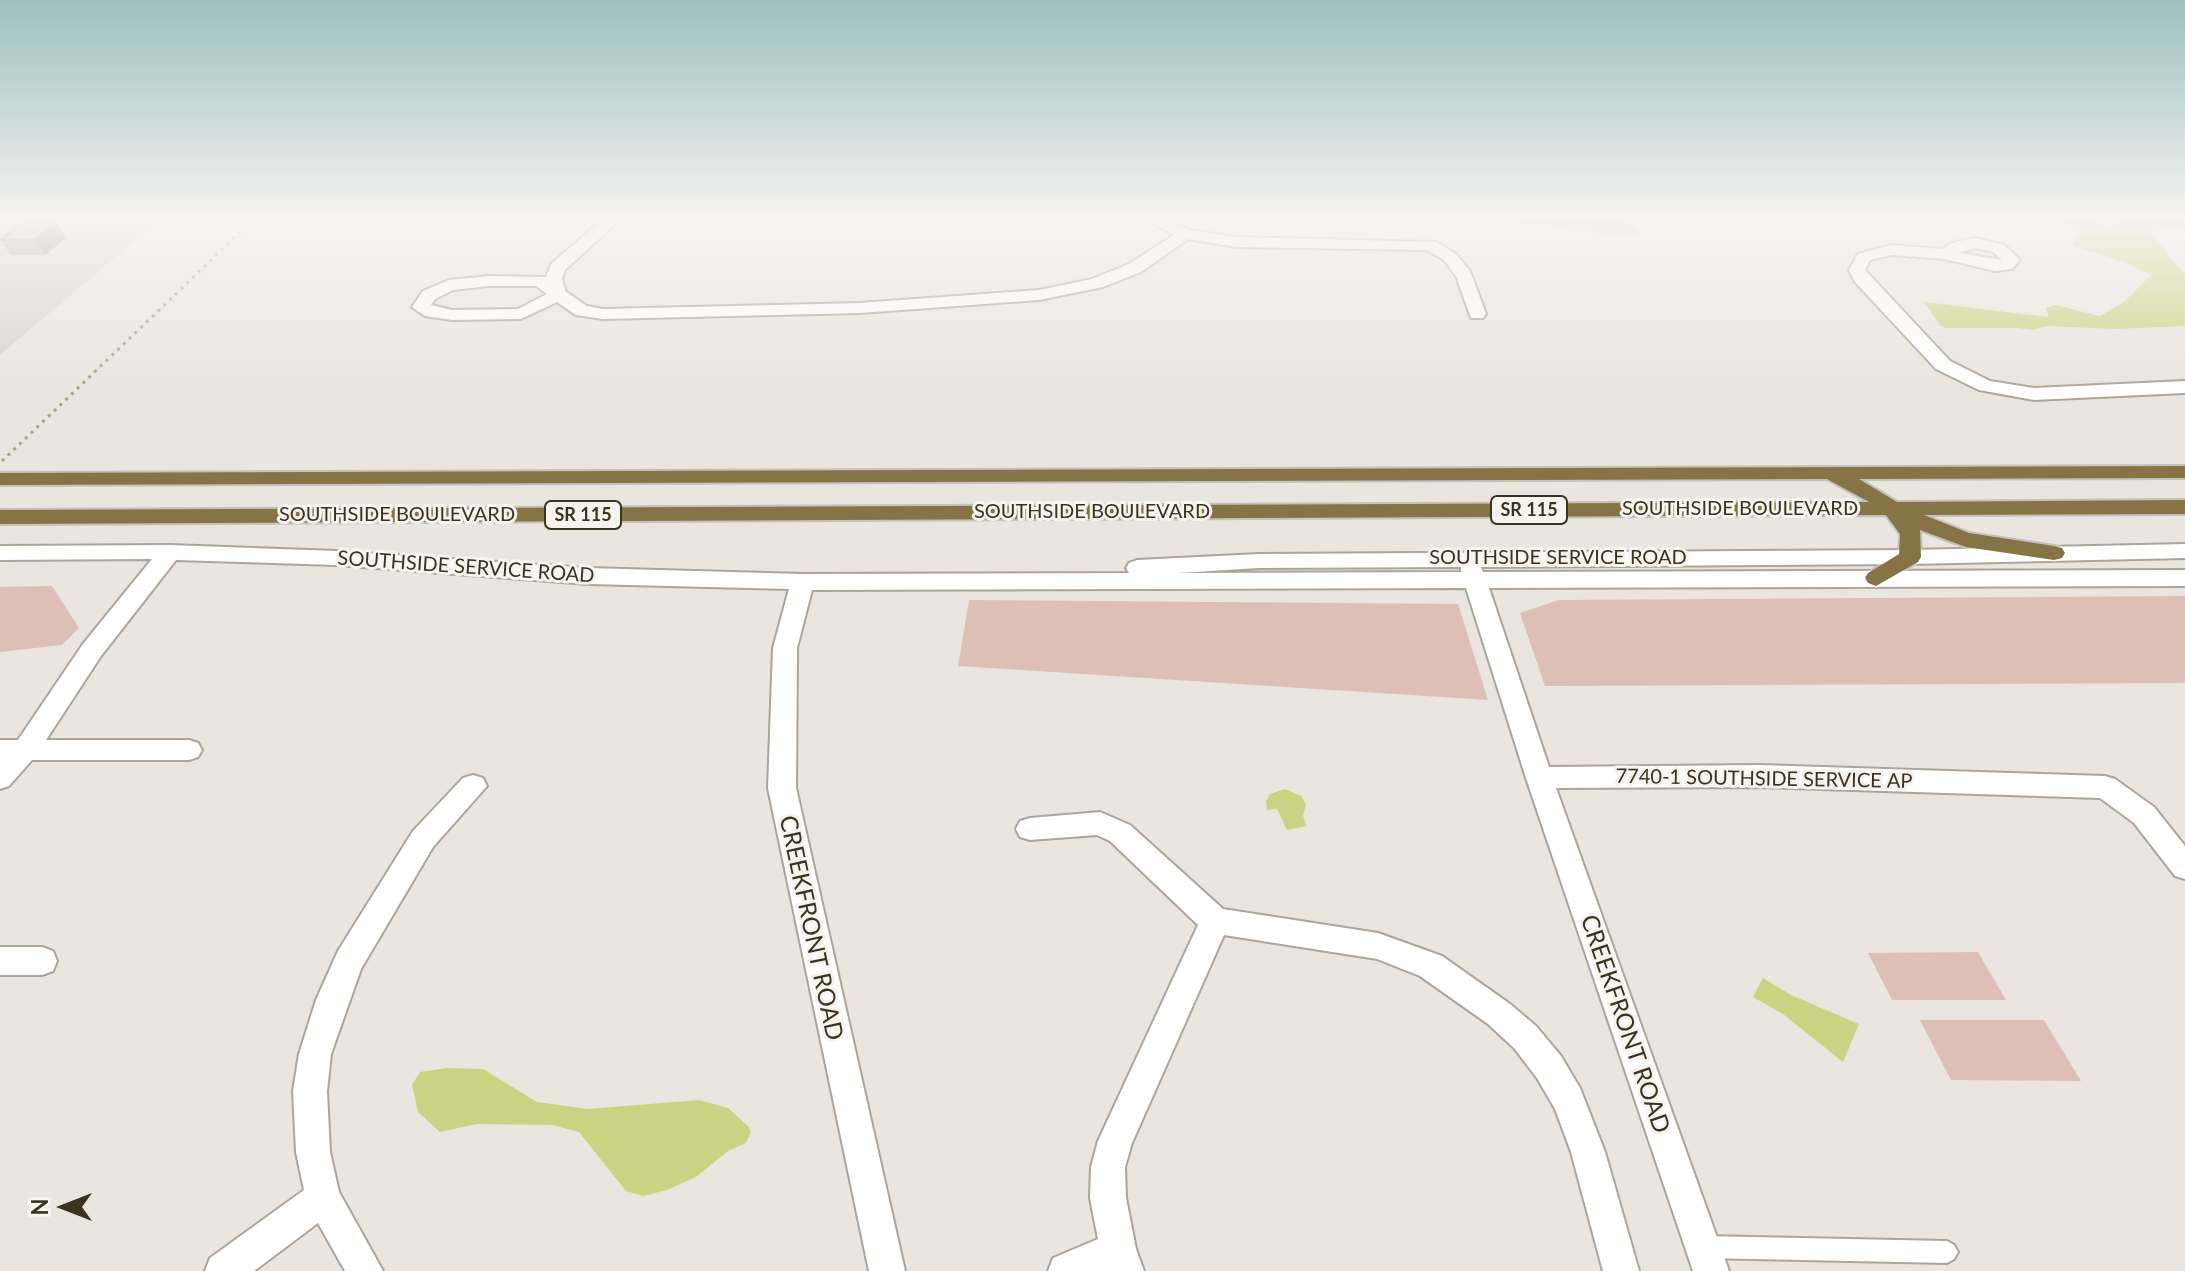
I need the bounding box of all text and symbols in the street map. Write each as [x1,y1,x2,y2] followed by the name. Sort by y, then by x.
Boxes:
[1491,496,1567,524] road number: SR 115
[1622,497,1858,521] street label: SOUTHSIDE BOULEVARD
[974,500,1210,524] street label: SOUTHSIDE BOULEVARD
[545,501,621,529] road number: SR 115
[279,503,515,527] street label: SOUTHSIDE BOULEVARD
[337,546,595,588] street label: SOUTHSIDE SERVICE ROAD
[1429,546,1687,570] street label: SOUTHSIDE SERVICE ROAD
[1615,764,1913,794] street label: 7740-1 SOUTHSIDE SERVICE AP
[773,813,849,1043] street label: CREEKFRONT ROAD
[1574,911,1676,1137] street label: CREEKFRONT ROAD
[24,1167,104,1247] north arrow
[26,1199,53,1215] text: N

